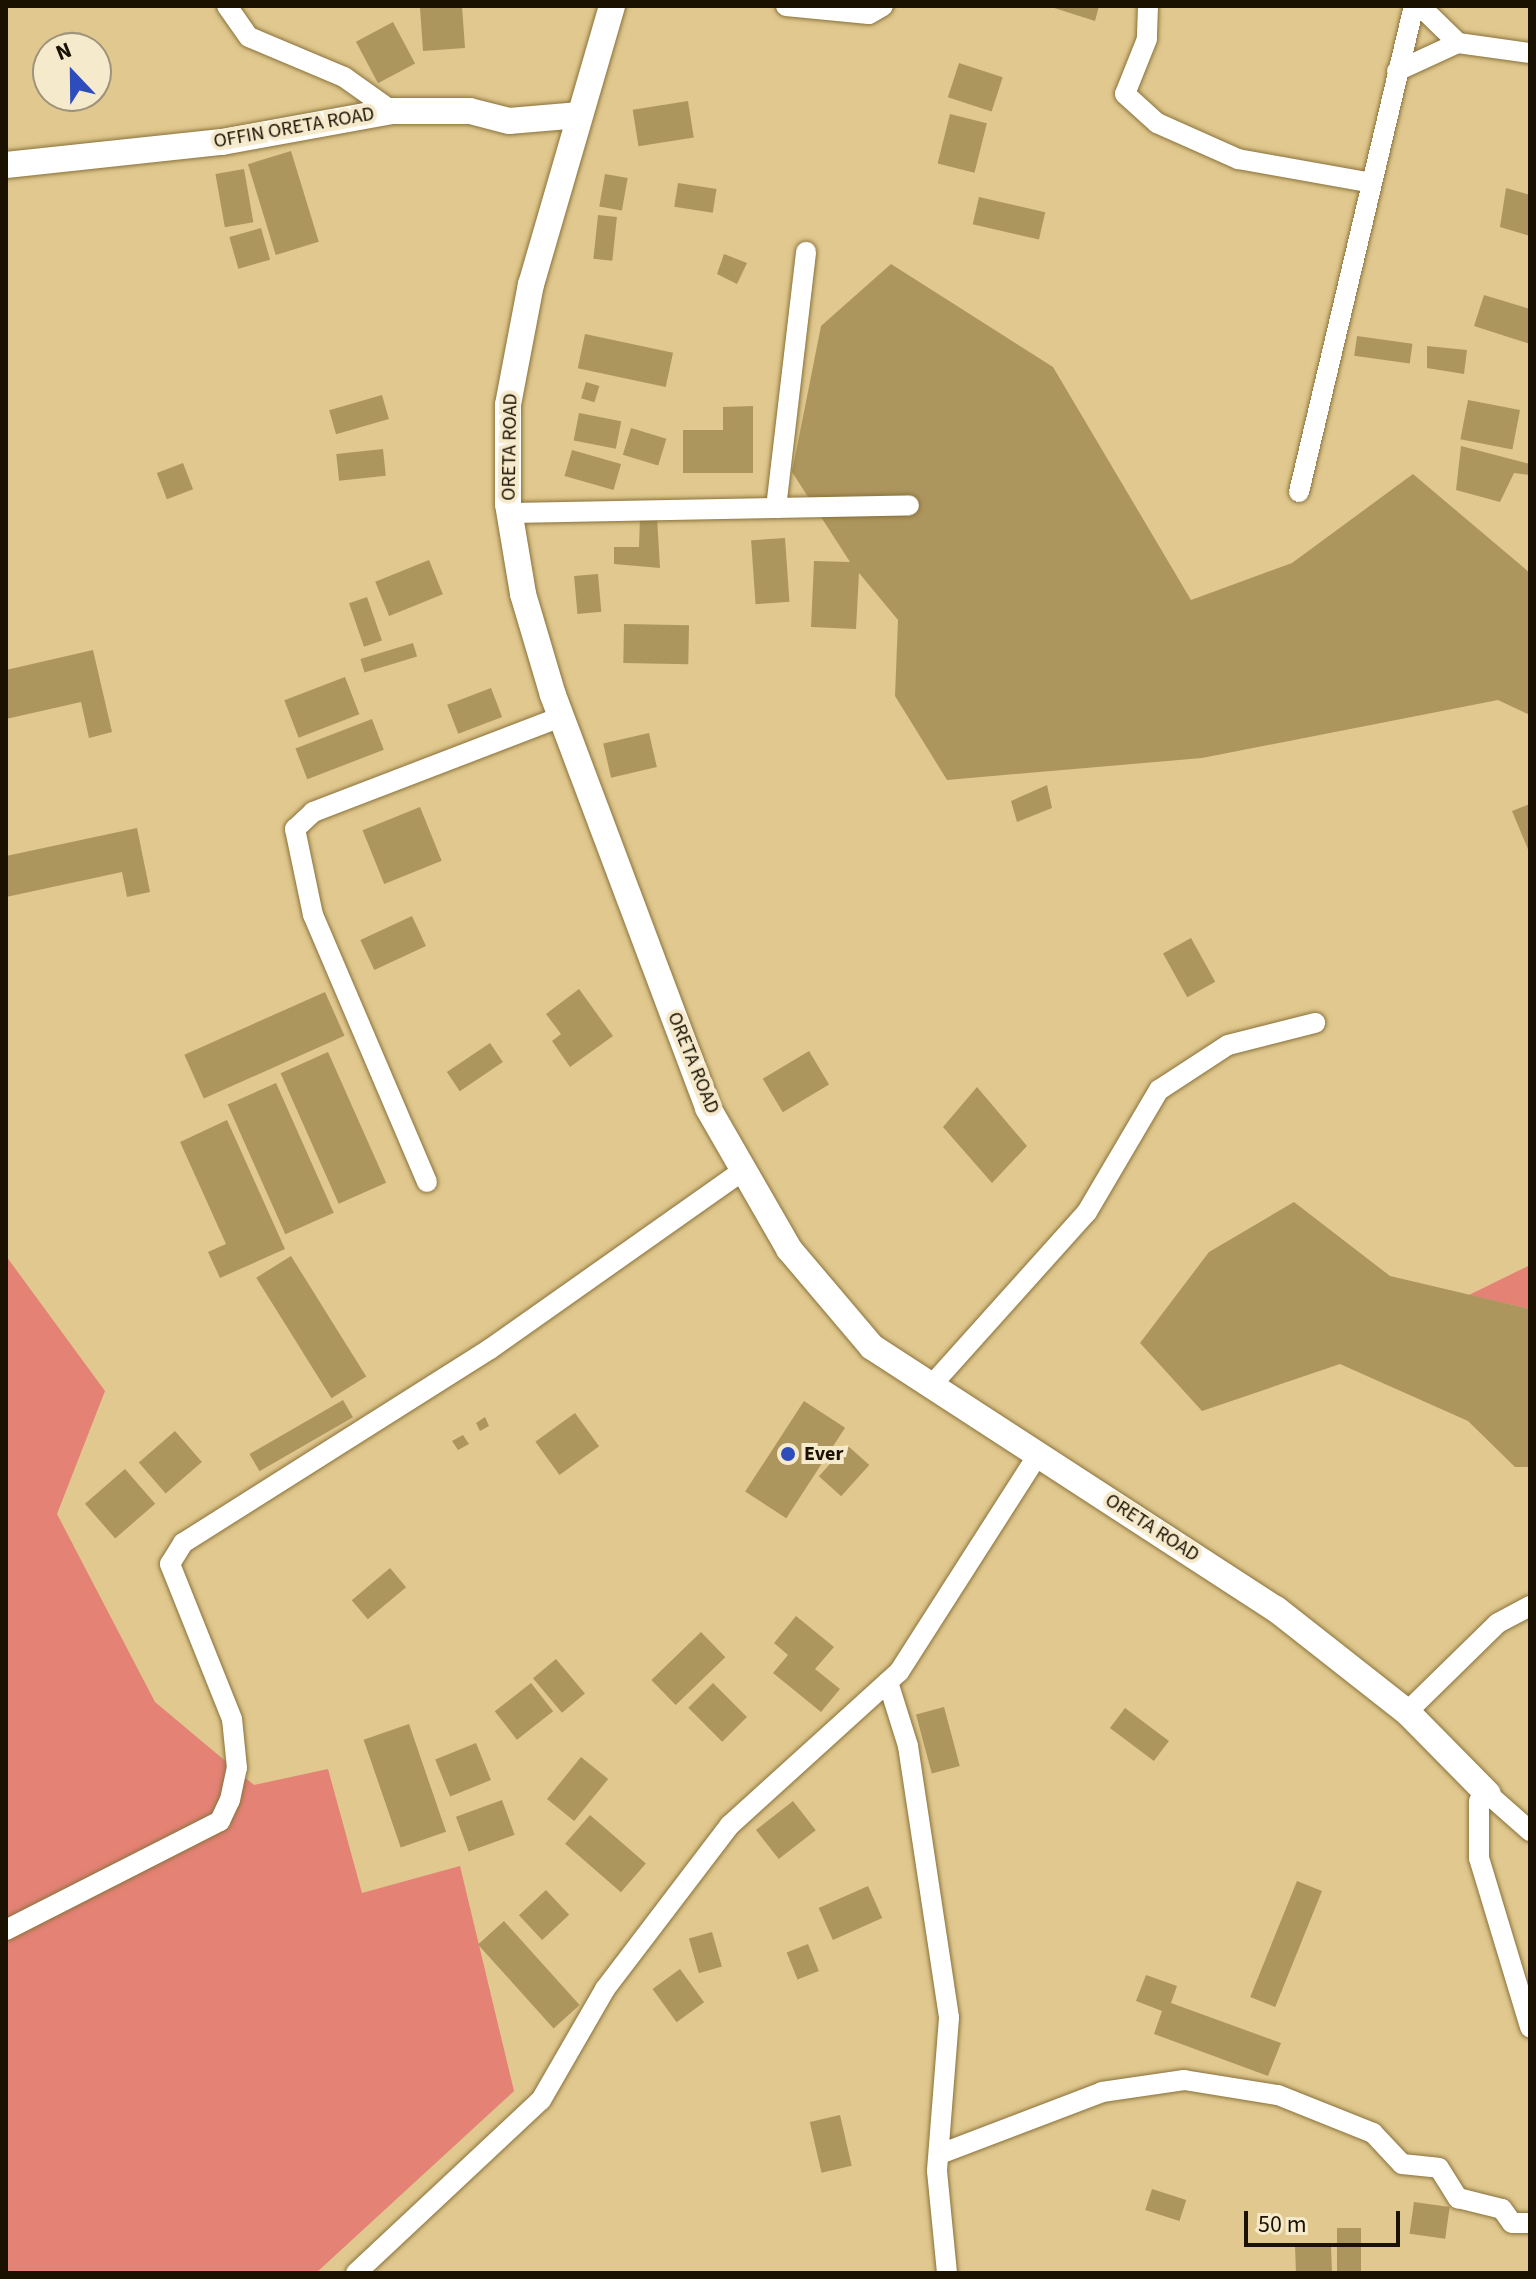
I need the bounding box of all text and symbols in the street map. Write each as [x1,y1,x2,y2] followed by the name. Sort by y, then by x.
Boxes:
[32,32,112,112] north arrow
[51,34,77,69] text: N
[212,102,376,154] street label: OFFIN ORETA ROAD
[497,393,523,501] street label: ORETA ROAD
[662,1009,724,1117] street label: ORETA ROAD
[804,1442,843,1466] place label: Ever
[779,1445,797,1463] marker: Ever
[1100,1489,1204,1567] street label: ORETA ROAD
[1248,2195,1404,2245] scale bar
[1258,2207,1307,2242] text: 50 m

